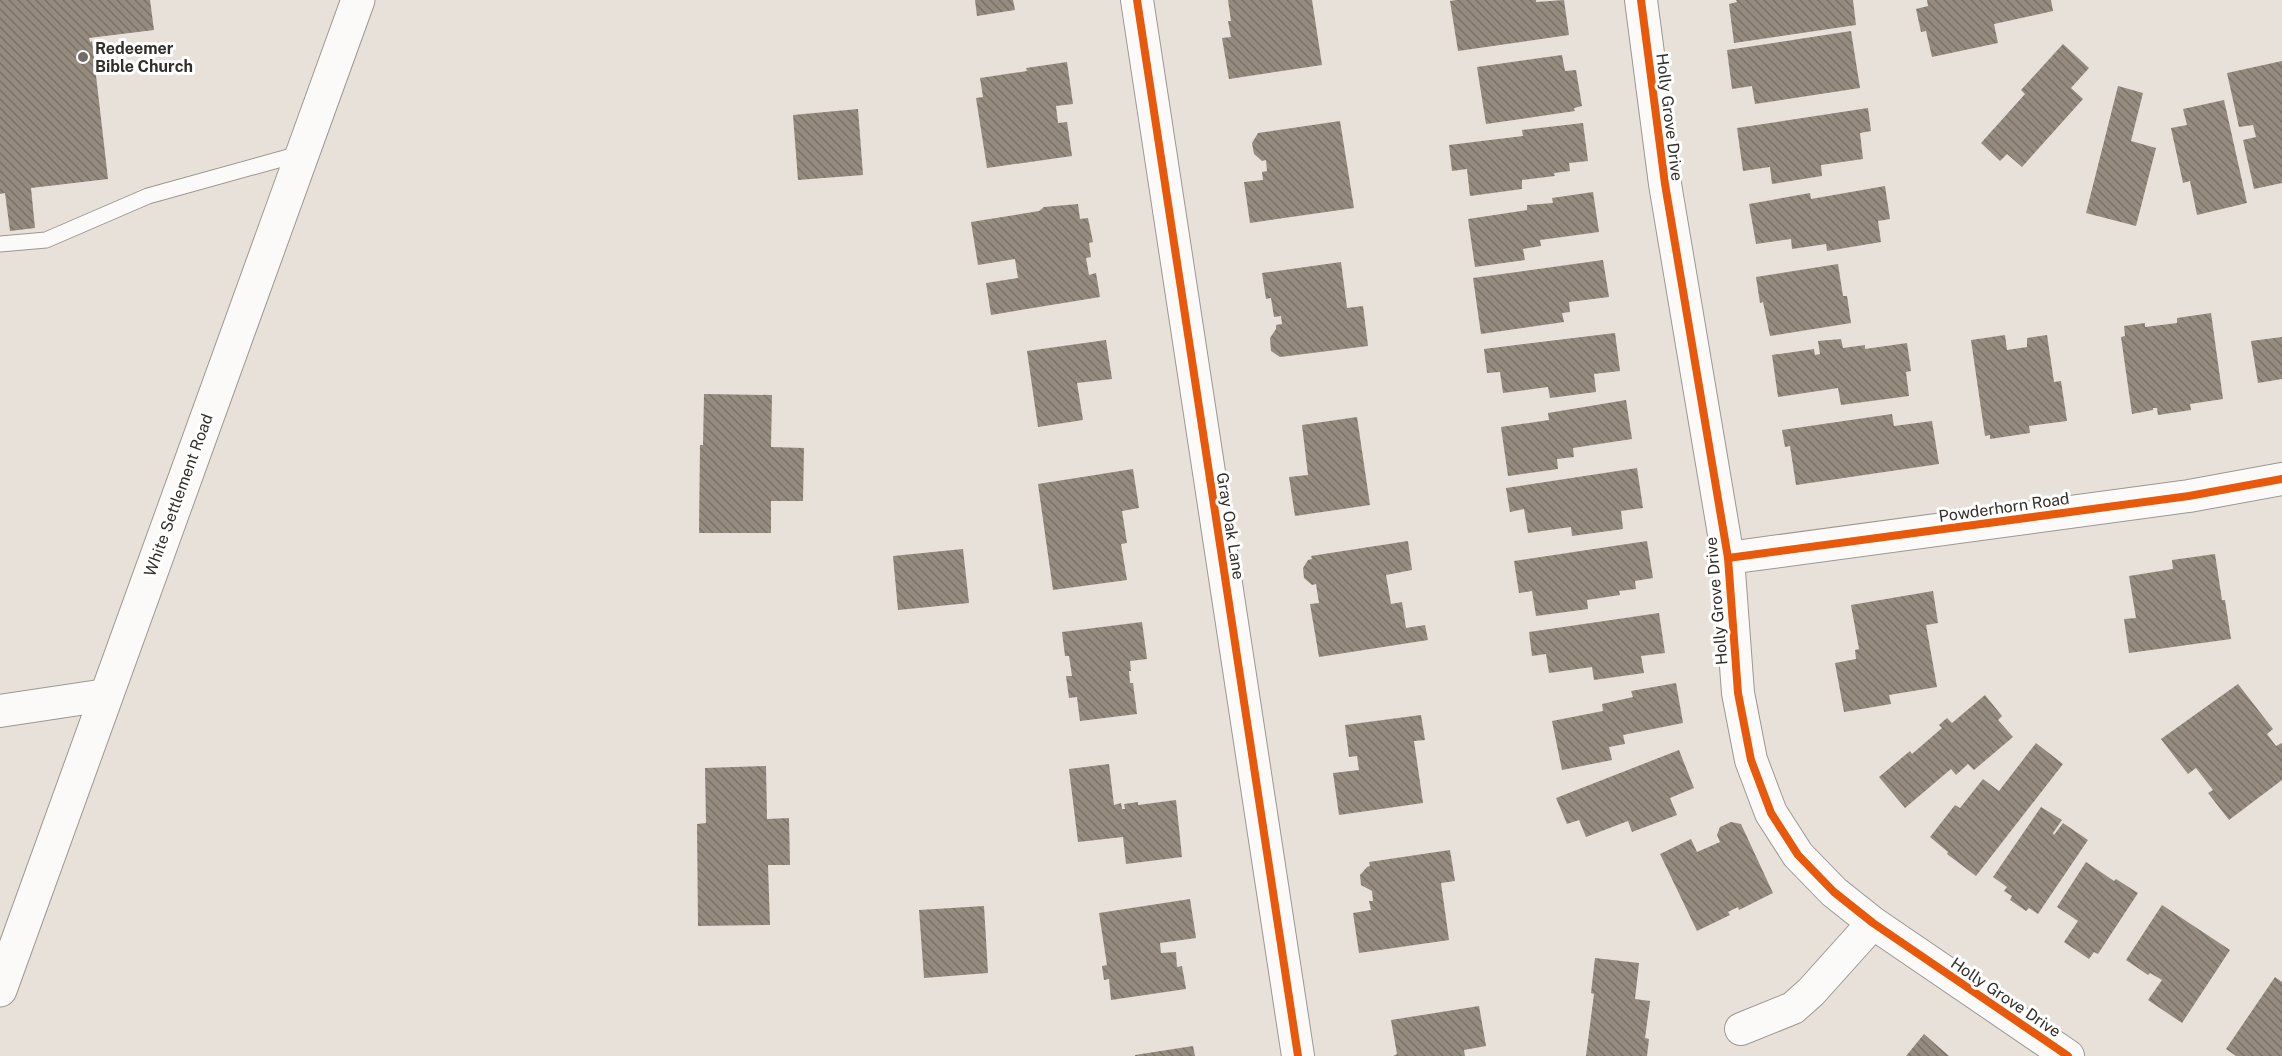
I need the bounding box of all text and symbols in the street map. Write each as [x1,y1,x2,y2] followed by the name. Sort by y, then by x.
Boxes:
[95,39,193,76] place label: Redeemer Bible Church
[76,50,90,64] marker: Redeemer Bible Church
[1652,52,1687,182] street label: Holly Grove Drive
[140,411,217,579] street label: White Settlement Road
[1213,471,1248,581] street label: Gray Oak Lane
[1938,489,2071,526] street label: Powderhorn Road
[1701,536,1732,666] street label: Holly Grove Drive
[1947,954,2064,1041] street label: Holly Grove Drive

